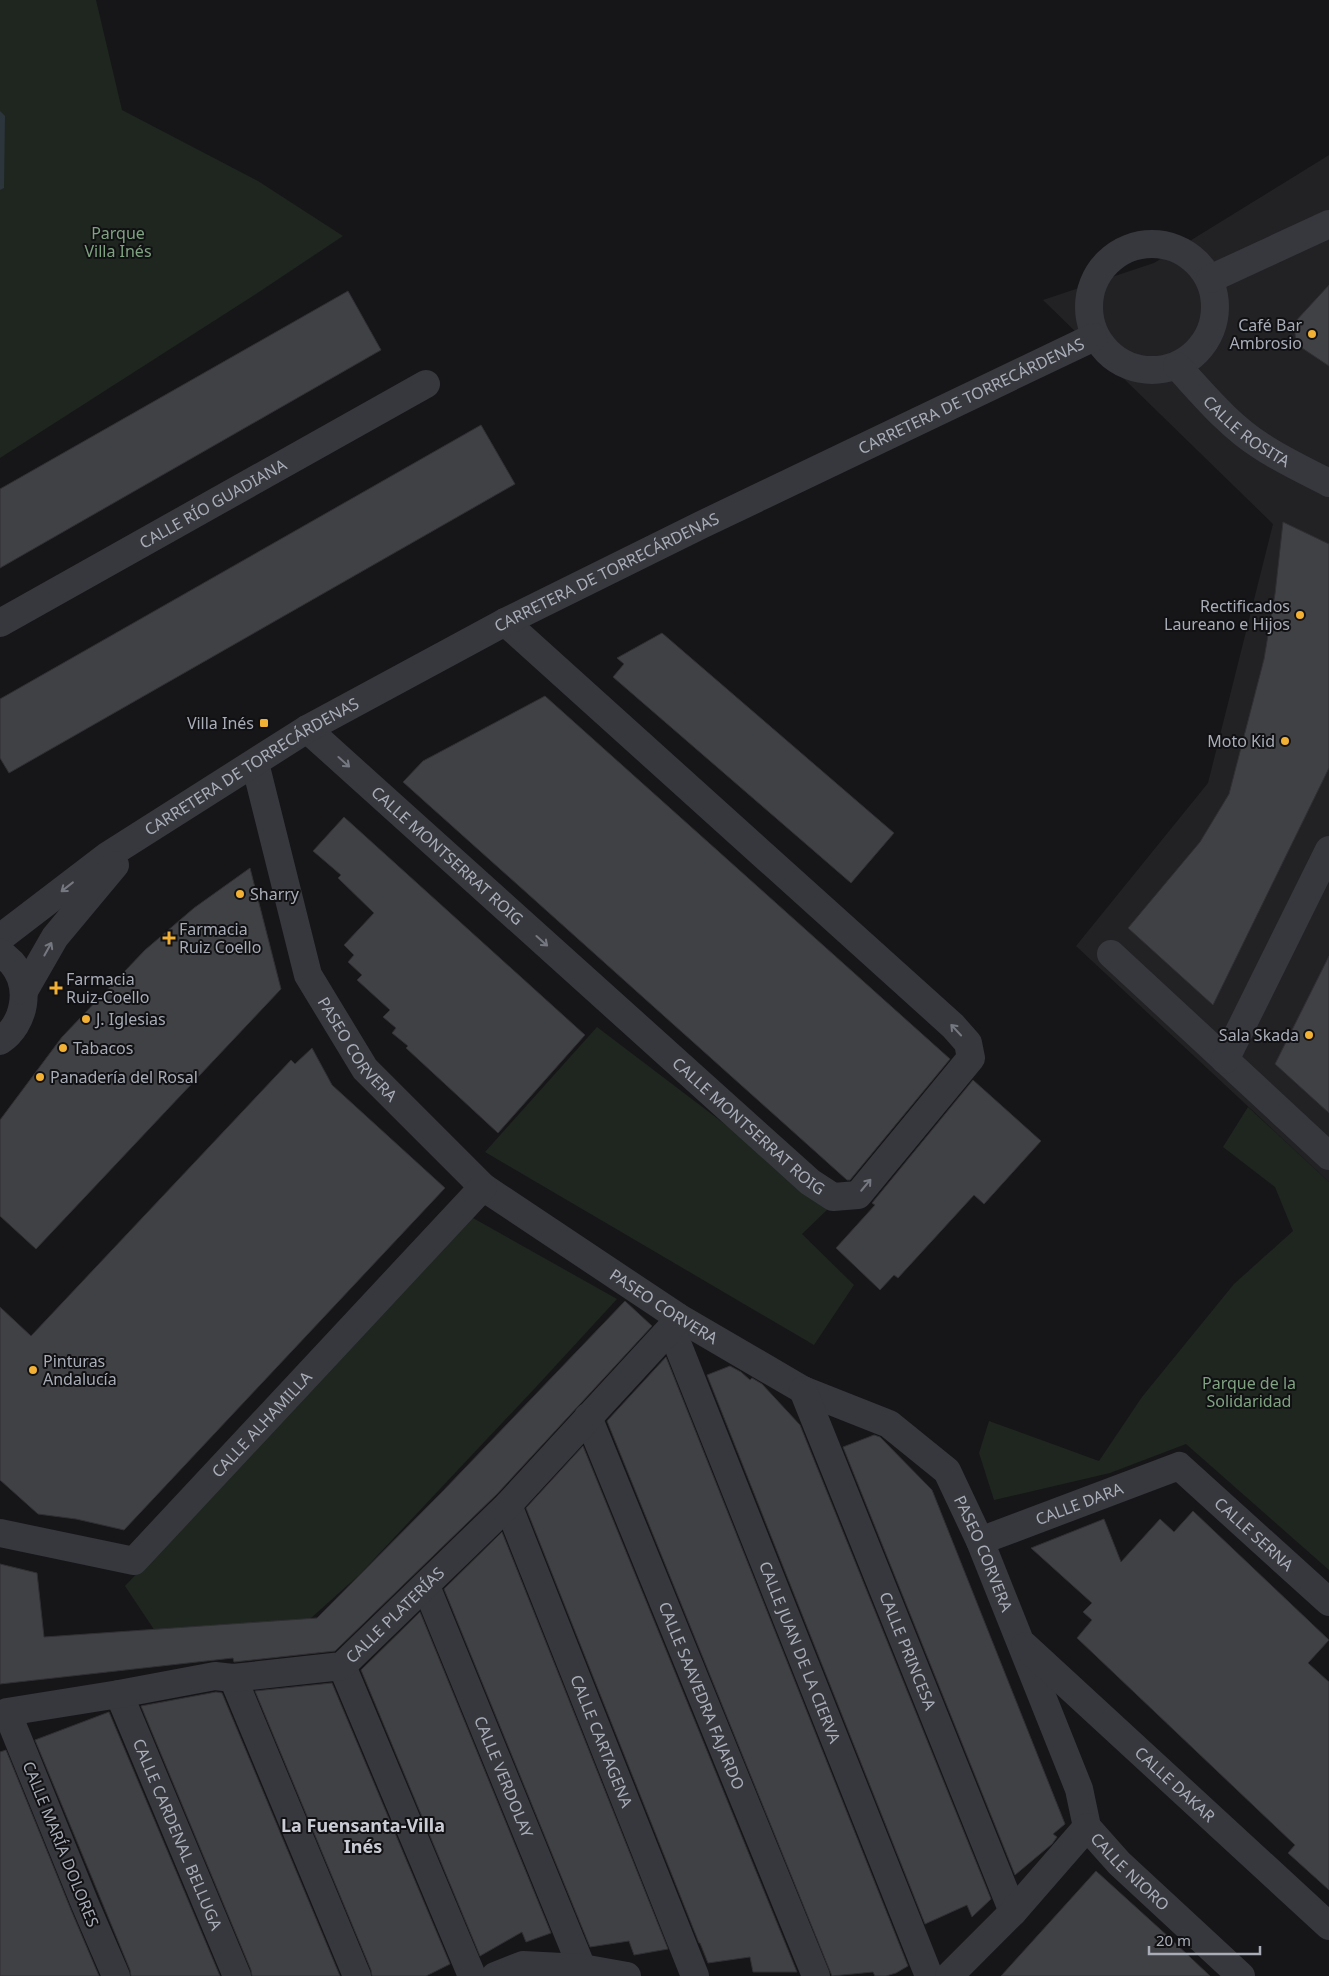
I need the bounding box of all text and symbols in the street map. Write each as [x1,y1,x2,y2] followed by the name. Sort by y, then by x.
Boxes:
[84,222,152,262] park label: Parque Villa Inés
[1230,314,1302,354] place label: Café Bar Ambrosio
[1306,328,1318,340] marker: Café Bar Ambrosio
[855,332,1088,459] street label: CARRETERA DE TORRECÁRDENAS
[1198,391,1295,472] street label: CALLE ROSITA
[135,453,291,554] street label: CALLE RÍO GUADIANA
[490,507,723,637] street label: CARRETERA DE TORRECÁRDENAS
[1164,595,1290,635] place label: Rectificados Laureano e Hijos
[1294,609,1306,621] marker: Rectificados Laureano e Hijos
[140,692,363,841] street label: CARRETERA DE TORRECÁRDENAS
[187,712,254,734] place label: Villa Inés
[258,717,270,729] marker: Villa Inés
[1207,730,1275,752] place label: Moto Kid
[1279,735,1291,747] marker: Moto Kid
[337,756,350,767] one-way arrow
[367,781,528,930] street label: CALLE MONTSERRAT ROIG
[61,881,74,892] one-way arrow
[250,883,300,905] place label: Sharry
[234,888,246,900] marker: Sharry
[179,918,261,958] place label: Farmacia Ruiz Coello
[163,932,175,944] marker: Farmacia Ruiz Coello
[536,935,549,947] one-way arrow
[43,941,53,956] one-way arrow
[66,968,149,1008] place label: Farmacia Ruiz-Coello
[50,982,62,994] marker: Farmacia Ruiz-Coello
[313,993,403,1107] street label: PASEO CORVERA
[94,1008,166,1030] place label: J. Iglesias
[80,1013,92,1025] marker: J. Iglesias
[951,1024,962,1037] one-way arrow
[1219,1024,1299,1046] place label: Sala Skada
[1303,1029,1315,1041] marker: Sala Skada
[73,1037,133,1059] place label: Tabacos
[57,1042,69,1054] marker: Tabacos
[668,1052,829,1200] street label: CALLE MONTSERRAT ROIG
[50,1066,198,1088] place label: Panadería del Rosal
[34,1071,46,1083] marker: Panadería del Rosal
[860,1179,871,1192] one-way arrow
[605,1264,723,1349] street label: PASEO CORVERA
[43,1350,117,1390] place label: Pinturas Andalucía
[27,1364,39,1376] marker: Pinturas Andalucía
[207,1366,317,1482] street label: CALLE ALHAMILLA
[1202,1372,1296,1412] park label: Parque de la Solidaridad
[1032,1477,1127,1530] street label: CALLE DARA
[949,1492,1018,1616] street label: PASEO CORVERA
[1210,1492,1299,1576] street label: CALLE SERNA
[754,1558,846,1747] street label: CALLE JUAN DE LA CIERVA
[341,1562,449,1668] street label: CALLE PLATERÍAS
[874,1588,942,1714] street label: CALLE PRINCESA
[654,1598,750,1793] street label: CALLE SAAVEDRA FAJARDO
[565,1671,638,1811] street label: CALLE CARTAGENA
[469,1713,539,1842] street label: CALLE VERDOLAY
[128,1735,228,1934] street label: CALLE CARDENAL BELLUGA
[1130,1742,1220,1827] street label: CALLE DAKAR
[18,1758,104,1930] street label: CALLE MARÍA DOLORES
[281,1813,445,1858] district label: La Fuensanta-Villa Inés
[1086,1828,1174,1915] street label: CALLE NIORO
[1149,1924,1260,1956] scale bar
[1156,1930,1191,1950] text: 20 m

